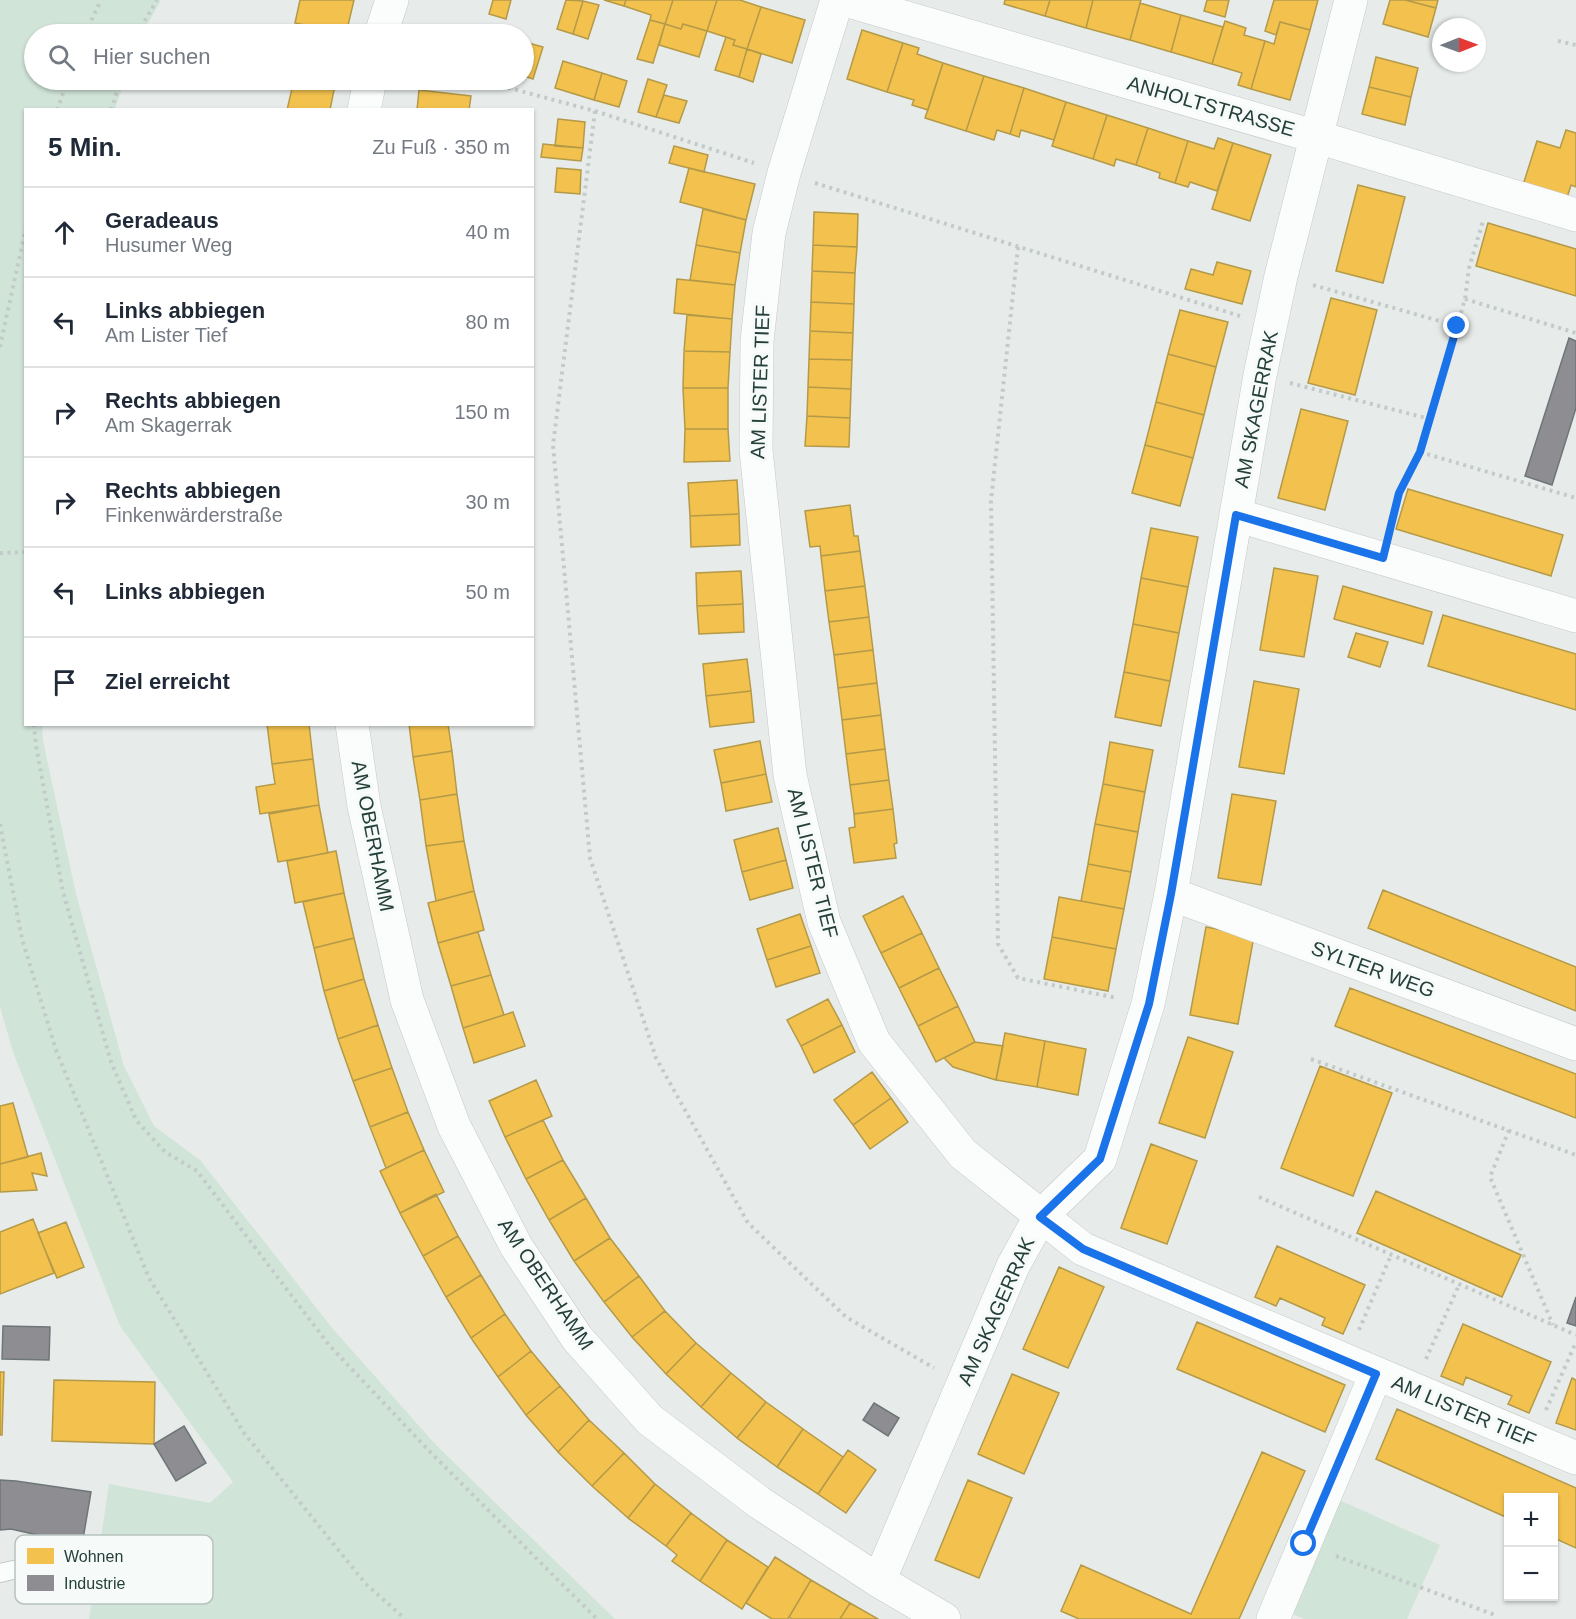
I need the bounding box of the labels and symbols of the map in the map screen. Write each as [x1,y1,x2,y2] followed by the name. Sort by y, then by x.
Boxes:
[1432,18,1486,72] north arrow
[1125,72,1297,140] street label: ANHOLTSTRASSE
[746,305,774,459] street label: AM LISTER TIEF
[1443,312,1469,338] route end
[1230,328,1282,490] street label: AM SKAGERRAK
[348,759,398,913] street label: AM OBERHAMM
[784,786,842,940] street label: AM LISTER TIEF
[1308,936,1438,1002] street label: SYLTER WEG
[494,1214,598,1354] street label: AM OBERHAMM
[953,1233,1039,1389] street label: AM SKAGERRAK
[1389,1371,1539,1451] street label: AM LISTER TIEF
[1290,1530,1316,1556] route start
[15,1535,213,1604] legend
[64,1548,123,1565] text: Wohnen
[64,1575,125,1592] text: Industrie

